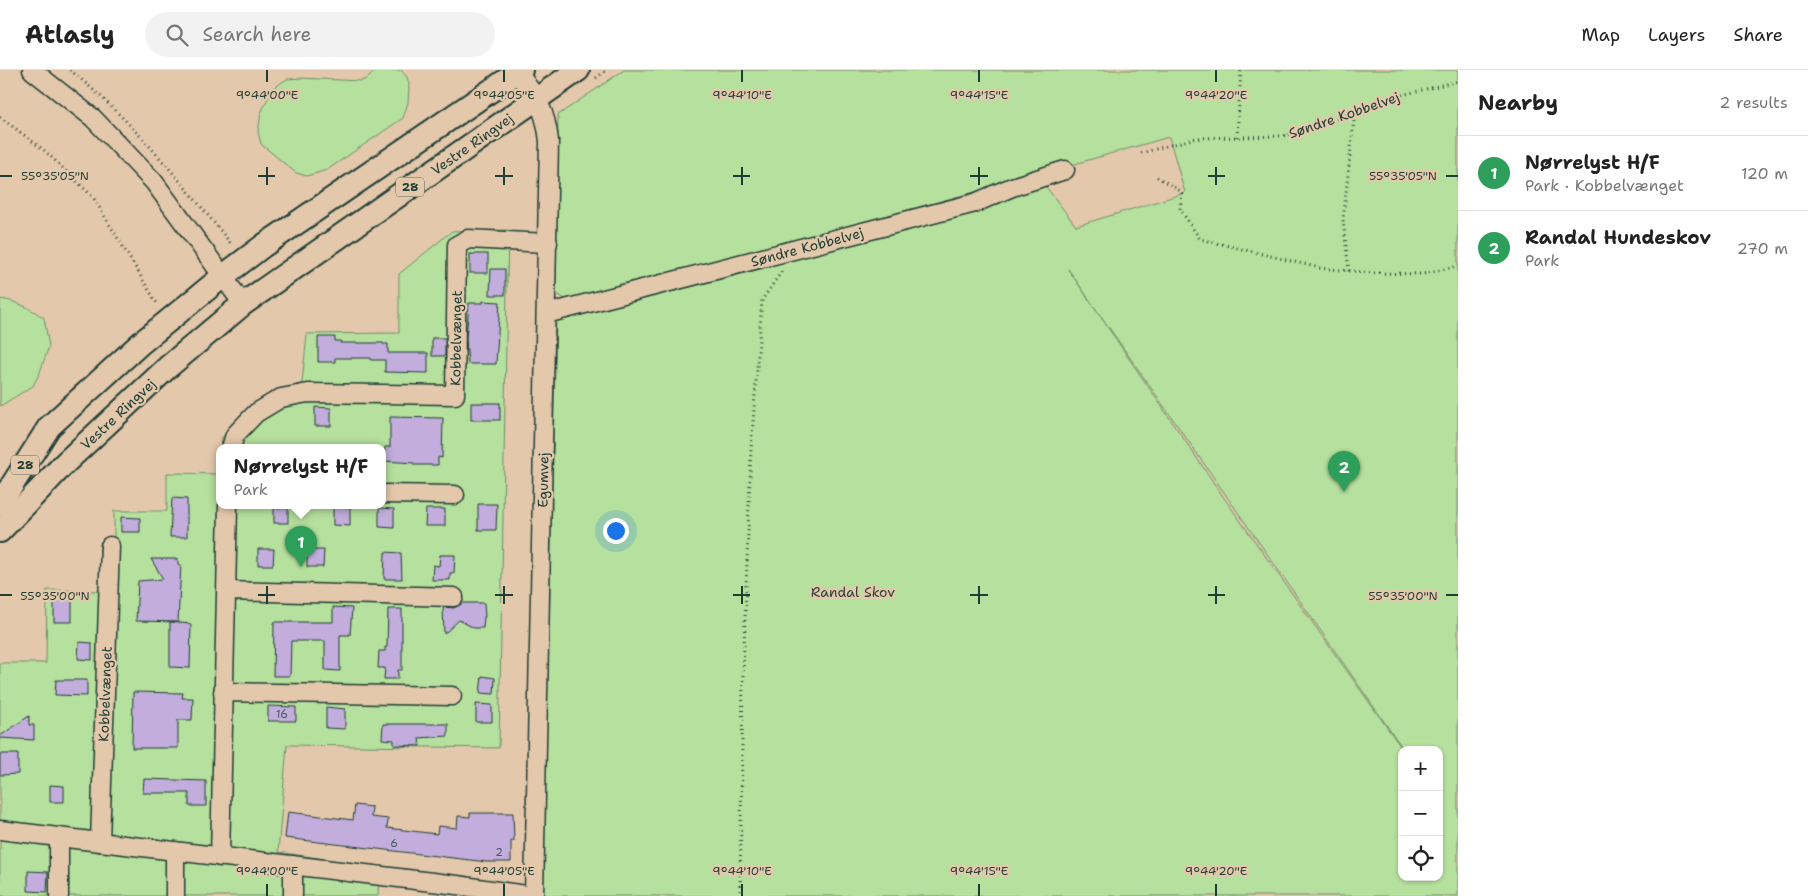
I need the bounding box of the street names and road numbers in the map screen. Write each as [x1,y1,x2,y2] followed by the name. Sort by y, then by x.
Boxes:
[1286,88,1402,142] street label: Søndre Kobbelvej
[427,109,517,179] street label: Vestre Ringvej
[396,178,424,196] road number: 28
[749,223,865,271] street label: Søndre Kobbelvej
[446,290,466,386] street label: Kobbelvænget
[77,375,159,453] street label: Vestre Ringvej
[534,452,552,508] street label: Egumvej
[11,456,39,474] road number: 28
[94,646,116,742] street label: Kobbelvænget

